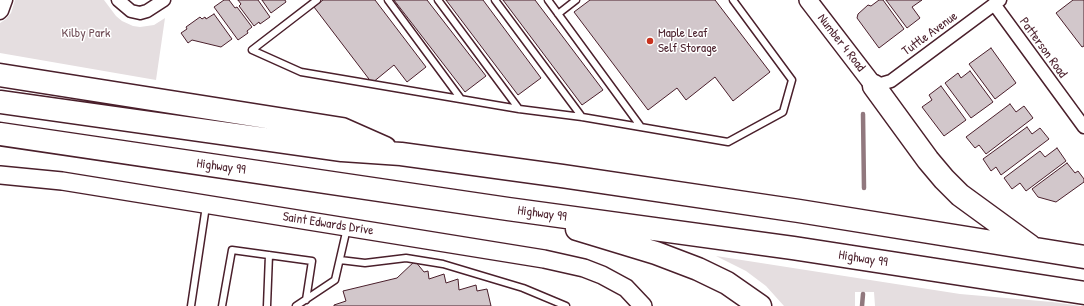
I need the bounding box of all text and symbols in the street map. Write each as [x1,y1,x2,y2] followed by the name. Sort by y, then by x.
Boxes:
[899,9,961,59] street label: Tuttle Avenue
[814,11,868,75] street label: Number 4 Road
[1016,15,1070,81] street label: Patterson Road
[62,26,110,42] park label: Kilby Park
[658,26,717,57] place label: Maple Leaf Self Storage
[645,36,655,46] marker: Maple Leaf Self Storage
[195,156,247,178] street label: Highway 99
[516,203,568,225] street label: Highway 99
[281,209,375,239] street label: Saint Edwards Drive
[837,247,889,271] street label: Highway 99

